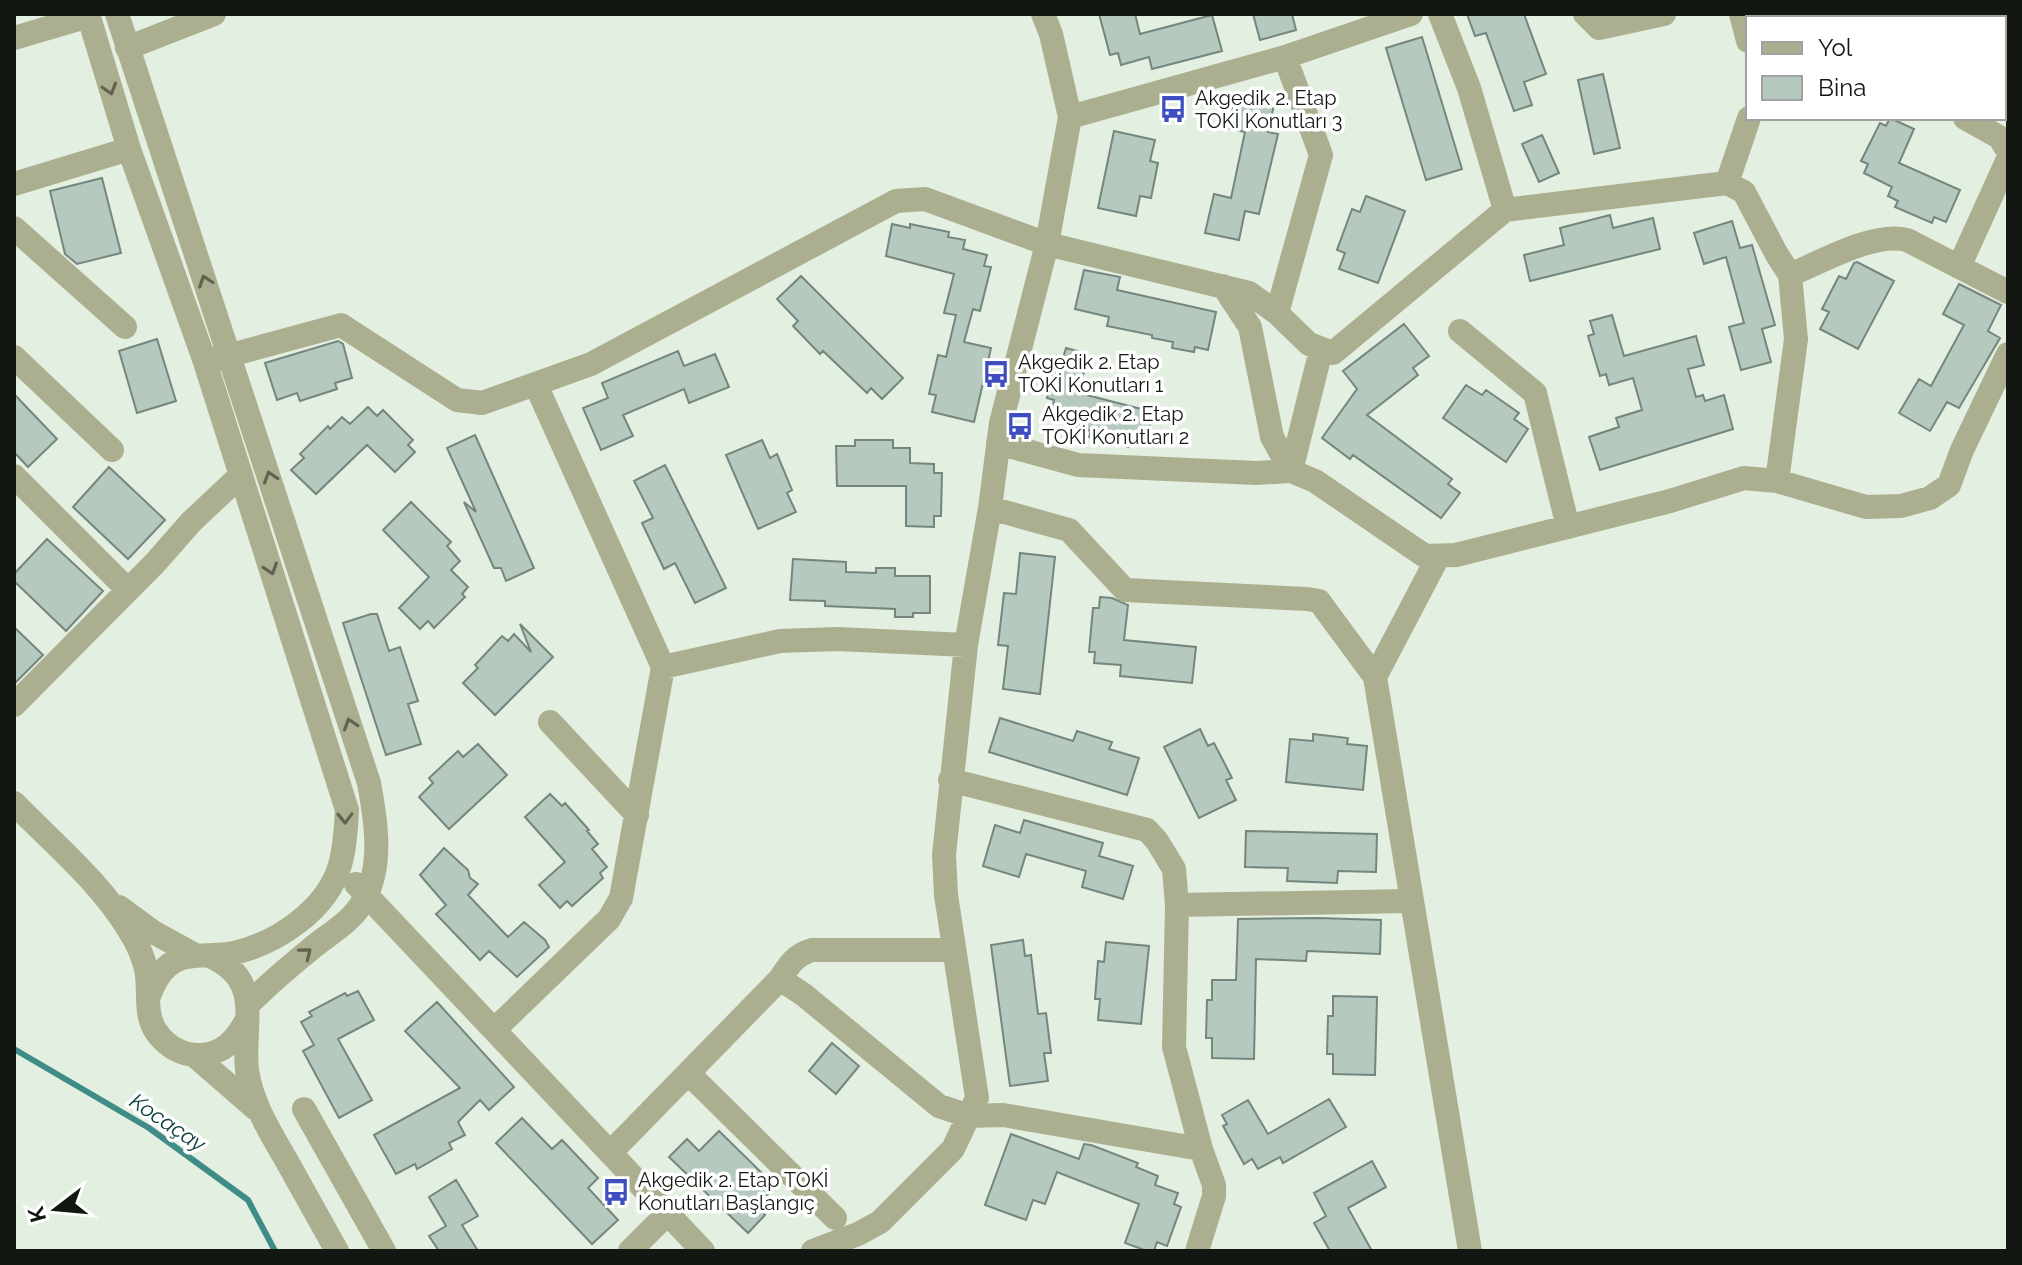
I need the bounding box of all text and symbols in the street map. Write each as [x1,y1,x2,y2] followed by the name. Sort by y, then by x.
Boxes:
[1746,16,2006,120] legend
[1818,33,1853,62] text: Yol
[1818,73,1866,102] text: Bina
[101,81,117,95] one-way arrow
[1195,86,1343,133] place label: Akgedik 2. Etap TOKİ Konutları 3
[1158,94,1188,124] bus stop icon: Akgedik 2. Etap TOKİ Konutları 3
[198,274,214,288] one-way arrow
[1018,350,1164,397] place label: Akgedik 2. Etap TOKİ Konutları 1
[981,359,1011,389] bus stop icon: Akgedik 2. Etap TOKİ Konutları 1
[1042,402,1189,449] place label: Akgedik 2. Etap TOKİ Konutları 2
[1005,411,1035,441] bus stop icon: Akgedik 2. Etap TOKİ Konutları 2
[263,471,279,485] one-way arrow
[262,562,278,576] one-way arrow
[343,718,359,732] one-way arrow
[336,812,354,825] one-way arrow
[297,948,311,963] one-way arrow
[125,1087,212,1157] water label: Kocaçay
[638,1167,829,1215] place label: Akgedik 2. Etap TOKİ Konutları Başlangıç
[16,1169,96,1249] north arrow
[601,1177,631,1207] bus stop icon: Akgedik 2. Etap TOKİ Konutları Başlangıç
[22,1204,51,1225] text: K

